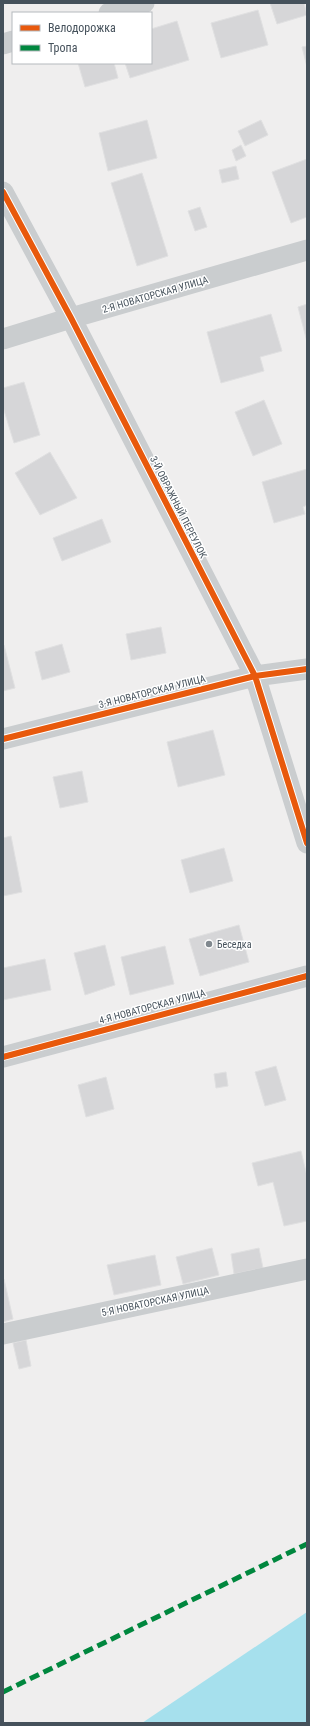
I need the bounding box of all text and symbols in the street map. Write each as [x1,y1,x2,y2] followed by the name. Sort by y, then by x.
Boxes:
[12,12,152,64] legend
[48,21,116,35] text: Велодорожка
[48,41,78,55] text: Тропа
[101,274,210,315] street label: 2-Я НОВАТОРСКАЯ УЛИЦА
[148,454,210,560] street label: 3-Й ОВРАЖНЫЙ ПЕРЕУЛОК
[98,673,207,710] street label: 3-Я НОВАТОРСКАЯ УЛИЦА
[204,939,214,949] marker: Беседка
[217,939,252,950] place label: Беседка
[98,987,207,1026] street label: 4-Я НОВАТОРСКАЯ УЛИЦА
[100,1285,210,1318] street label: 5-Я НОВАТОРСКАЯ УЛИЦА

